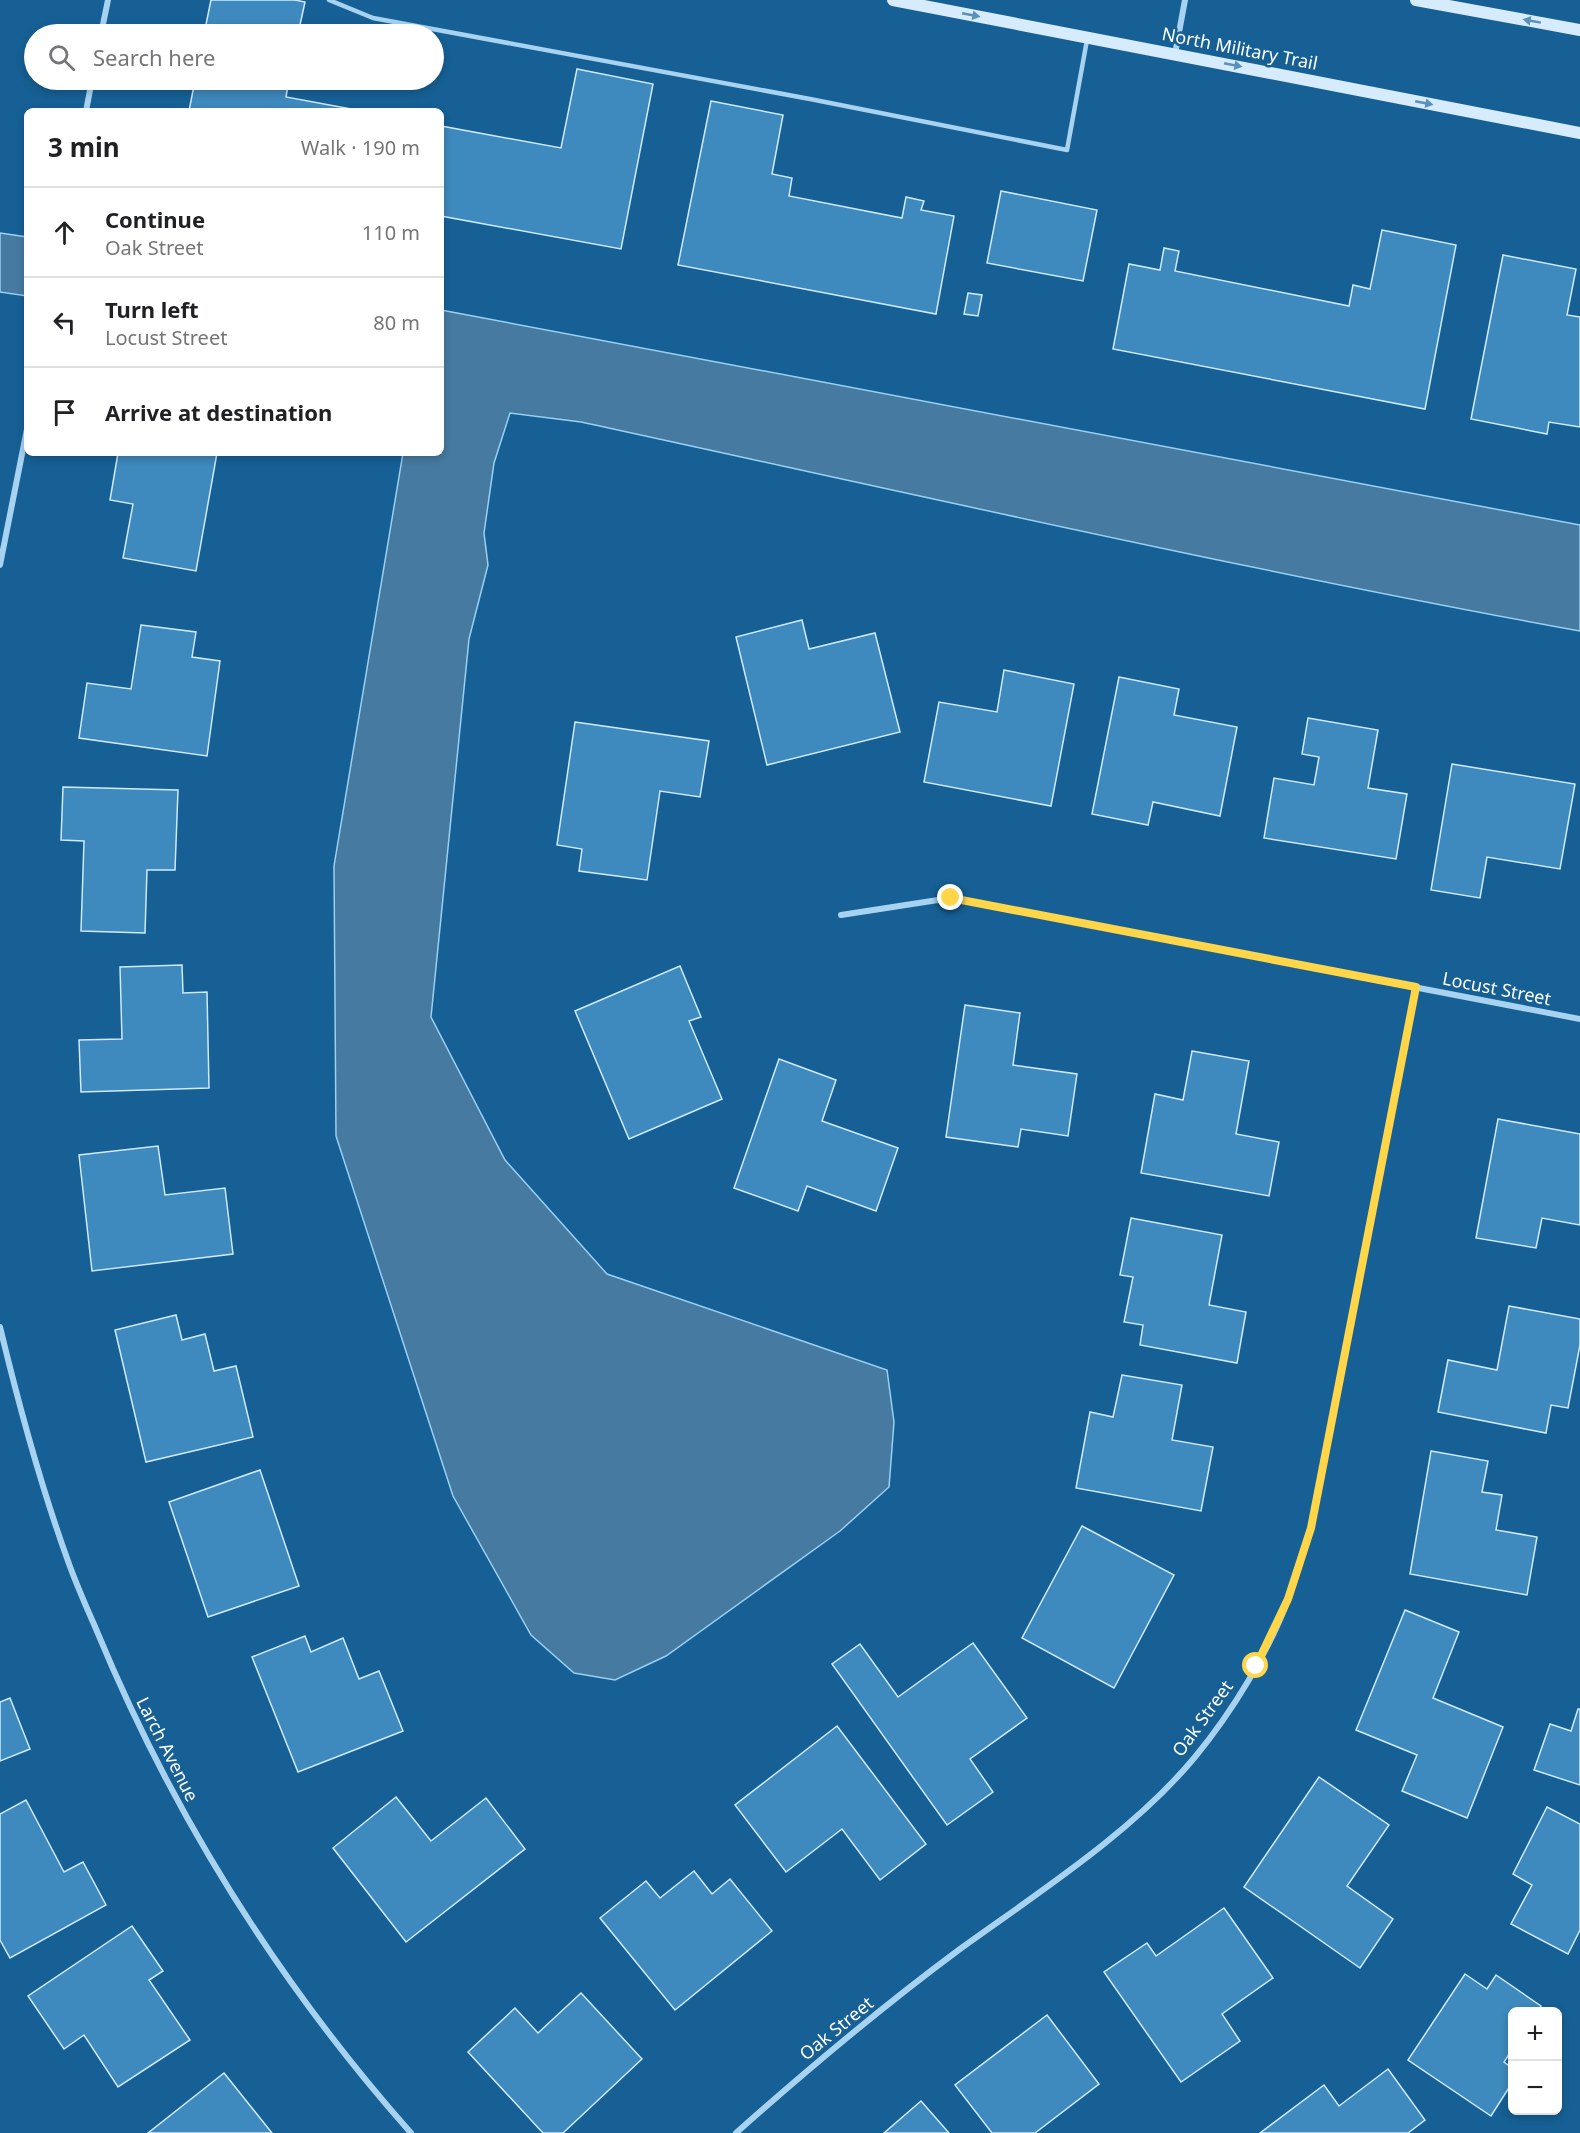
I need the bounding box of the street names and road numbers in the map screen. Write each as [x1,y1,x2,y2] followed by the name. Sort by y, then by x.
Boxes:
[1160,21,1320,75] street label: North Military Trail
[1441,966,1554,1010] street label: Locust Street
[1166,1675,1238,1761] street label: Oak Street
[131,1693,205,1805] street label: Larch Avenue
[794,1990,878,2065] street label: Oak Street

